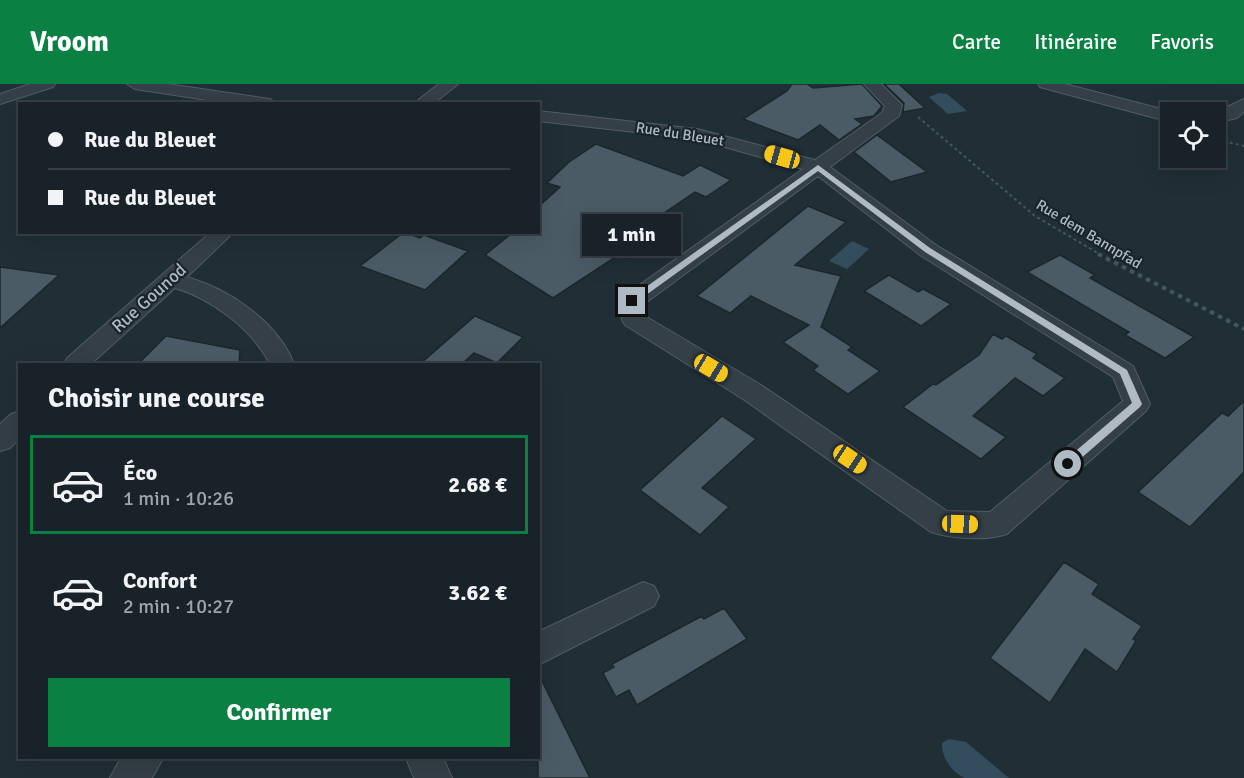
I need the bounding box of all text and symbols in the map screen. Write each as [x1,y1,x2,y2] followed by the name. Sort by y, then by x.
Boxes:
[30,25,109,59] text: Vroom
[952,29,1001,55] text: Carte
[1034,29,1117,55] text: Itinéraire
[1150,29,1214,55] text: Favoris
[1160,102,1226,168] map controls
[1160,102,1226,168] button: locate
[635,118,725,150] street label: Rue du Bleuet
[84,126,216,153] text: Rue du Bleuet
[762,143,802,171] car
[84,184,216,211] text: Rue du Bleuet
[1033,195,1145,273] street label: Rue dem Bannpfad
[582,214,682,256] callout: 1 min
[607,222,656,247] text: 1 min
[107,259,191,337] street label: Rue Gounod
[618,287,645,314] route end
[691,351,731,385] car
[48,382,265,415] text: Choisir une course
[830,441,870,477] car
[1054,450,1081,477] route start
[51,458,105,512] icon: car
[123,459,157,486] text: Éco
[448,471,507,498] text: 2.68 €
[123,486,234,511] text: 1 min · 10:26
[942,514,978,534] car
[51,566,105,620] icon: car
[123,567,197,594] text: Confort
[448,579,507,606] text: 3.62 €
[123,594,234,619] text: 2 min · 10:27
[48,678,510,747] button: Confirmer

